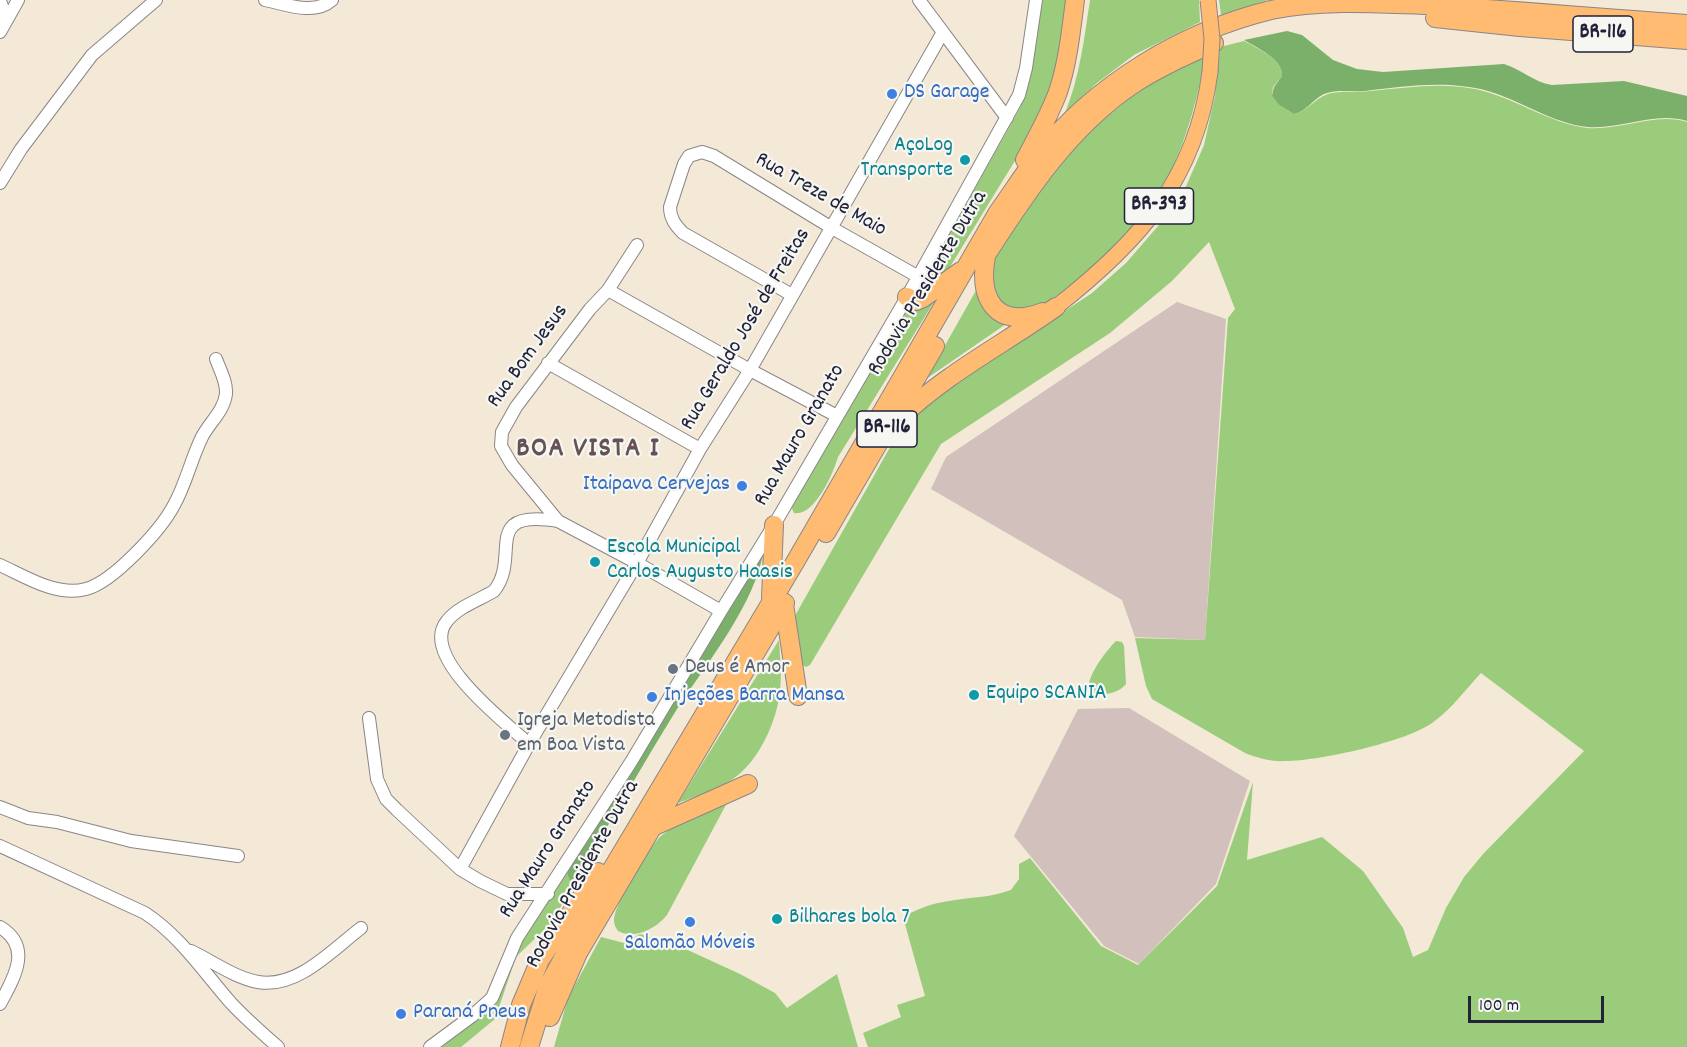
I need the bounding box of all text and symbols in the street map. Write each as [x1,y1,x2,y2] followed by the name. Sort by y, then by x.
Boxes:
[1573,16,1633,52] road number: BR-116
[904,81,989,107] place label: DS Garage
[885,87,899,101] marker: DS Garage
[860,134,953,186] place label: AçoLog Transporte
[750,148,890,244] street label: Rua Treze de Maio
[958,153,972,167] marker: AçoLog Transporte
[863,187,995,381] street label: Rodovia Presidente Dutra
[1124,188,1194,224] road number: BR-393
[676,224,818,436] street label: Rua Geraldo José de Freitas
[483,300,575,414] street label: Rua Bom Jesus
[750,360,852,512] street label: Rua Mauro Granato
[857,411,917,447] road number: BR-116
[516,434,660,468] district label: BOA VISTA I
[583,473,730,499] place label: Itaipava Cervejas
[735,479,749,493] marker: Itaipava Cervejas
[607,536,793,588] place label: Escola Municipal Carlos Augusto Haasis
[588,555,602,569] marker: Escola Municipal Carlos Augusto Haasis
[685,656,789,682] place label: Deus é Amor
[666,662,680,676] marker: Deus é Amor
[986,682,1107,708] place label: Equipo SCANIA
[664,684,844,710] place label: Injeções Barra Mansa
[967,688,981,702] marker: Equipo SCANIA
[645,690,659,704] marker: Injeções Barra Mansa
[517,709,655,760] place label: Igreja Metodista em Boa Vista
[498,728,512,742] marker: Igreja Metodista em Boa Vista
[495,776,603,924] street label: Rua Mauro Granato
[521,776,647,974] street label: Rodovia Presidente Dutra
[789,906,910,932] place label: Bilhares bola 7
[770,912,784,926] marker: Bilhares bola 7
[683,915,697,929] marker: Salomão Móveis
[625,932,755,958] place label: Salomão Móveis
[1471,984,1608,1022] scale bar
[1479,994,1519,1019] text: 100 m
[413,1001,527,1027] place label: Paraná Pneus
[394,1007,408,1021] marker: Paraná Pneus

